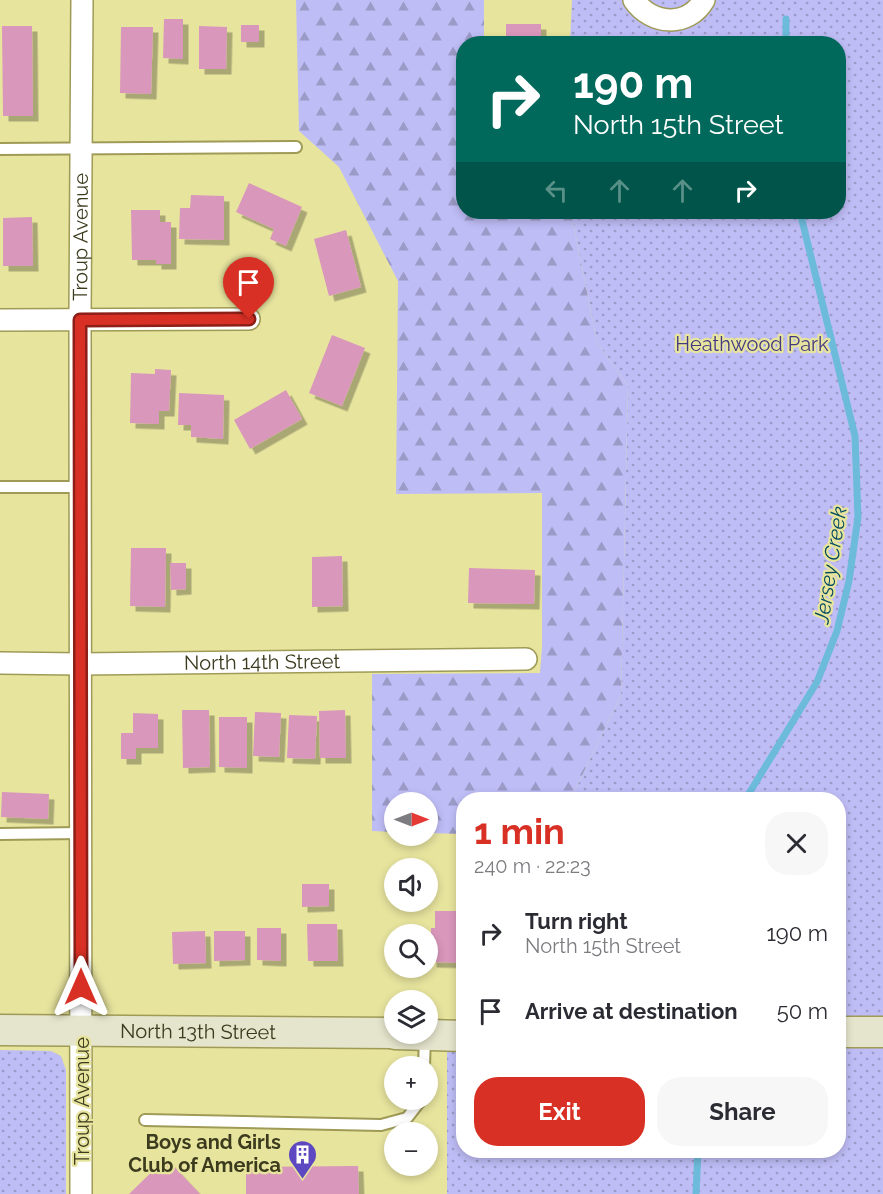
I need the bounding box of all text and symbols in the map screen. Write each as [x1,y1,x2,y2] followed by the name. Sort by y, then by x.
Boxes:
[573,59,693,108] text: 190 m
[474,60,552,138] icon: right
[573,109,784,140] text: North 15th Street
[68,173,93,301] street label: Troup Avenue
[540,174,573,207] icon: left
[603,174,636,207] icon: ahead
[666,174,699,207] icon: ahead
[729,174,762,207] icon: right
[223,257,274,319] pin
[232,266,265,299] icon: arrive
[675,332,829,356] park label: Heathwood Park
[808,505,852,626] water label: Jersey Creek
[184,649,340,675] street label: North 14th Street
[384,792,438,846] north arrow
[384,792,438,1176] map controls
[474,810,565,852] text: 1 min
[765,812,828,875] button: close
[474,854,591,878] text: 240 m · 22:23
[384,858,438,912] button: sound
[525,908,628,934] text: Turn right
[474,917,507,950] icon: right
[766,920,828,946] text: 190 m
[384,924,438,978] button: search
[525,934,681,958] text: North 15th Street
[49,955,113,1019] position arrow
[384,990,438,1044] button: layers
[474,995,507,1028] icon: arrive
[525,998,738,1024] text: Arrive at destination
[777,998,828,1024] text: 50 m
[120,1019,276,1044] street label: North 13th Street
[70,1037,94,1165] street label: Troup Avenue
[384,1056,438,1110] button: +
[474,1077,645,1146] button: Exit
[657,1077,828,1146] button: Share
[384,1122,438,1176] button: −
[128,1130,281,1177] place label: Boys and Girls Club of America
[286,1138,318,1180] building icon: Boys and Girls Club of America

